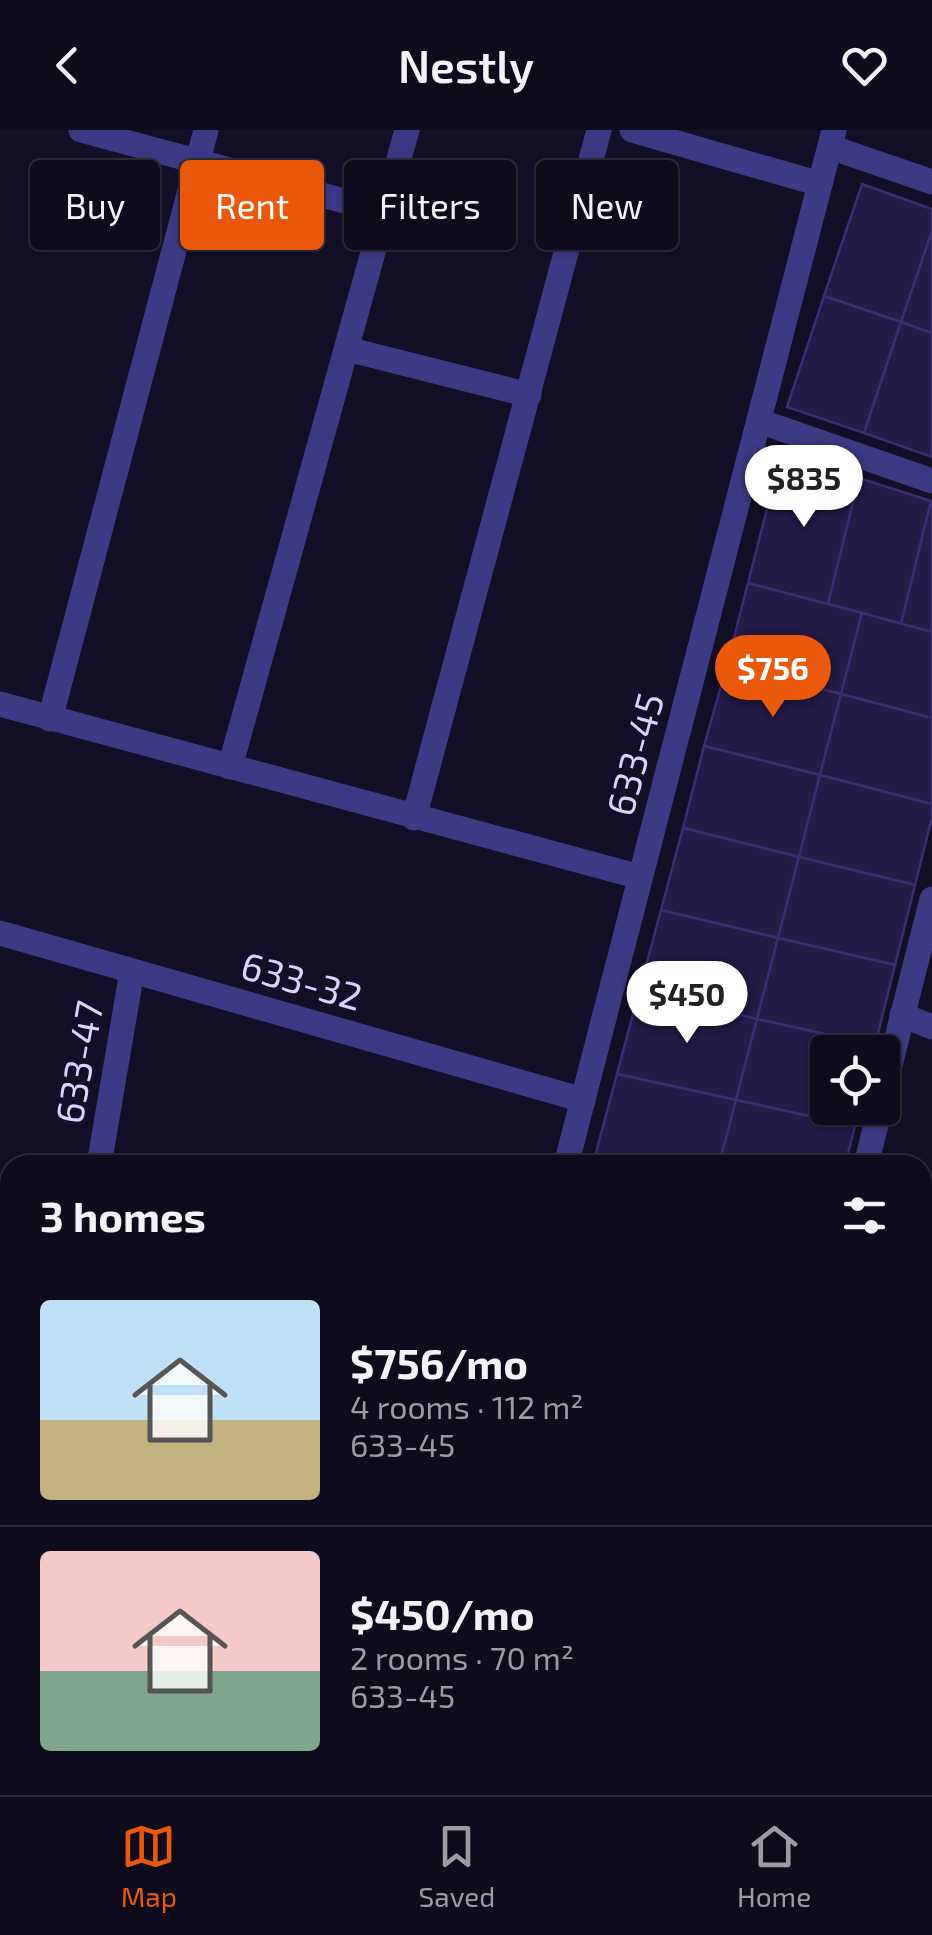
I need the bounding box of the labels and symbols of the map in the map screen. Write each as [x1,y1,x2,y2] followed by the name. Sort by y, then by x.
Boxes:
[745,445,863,530] pin: $835
[714,635,832,720] pin: $756
[596,688,672,820] street label: 633-45
[236,941,368,1019] street label: 633-32
[628,961,746,1046] pin: $450
[45,997,111,1127] street label: 633-47

